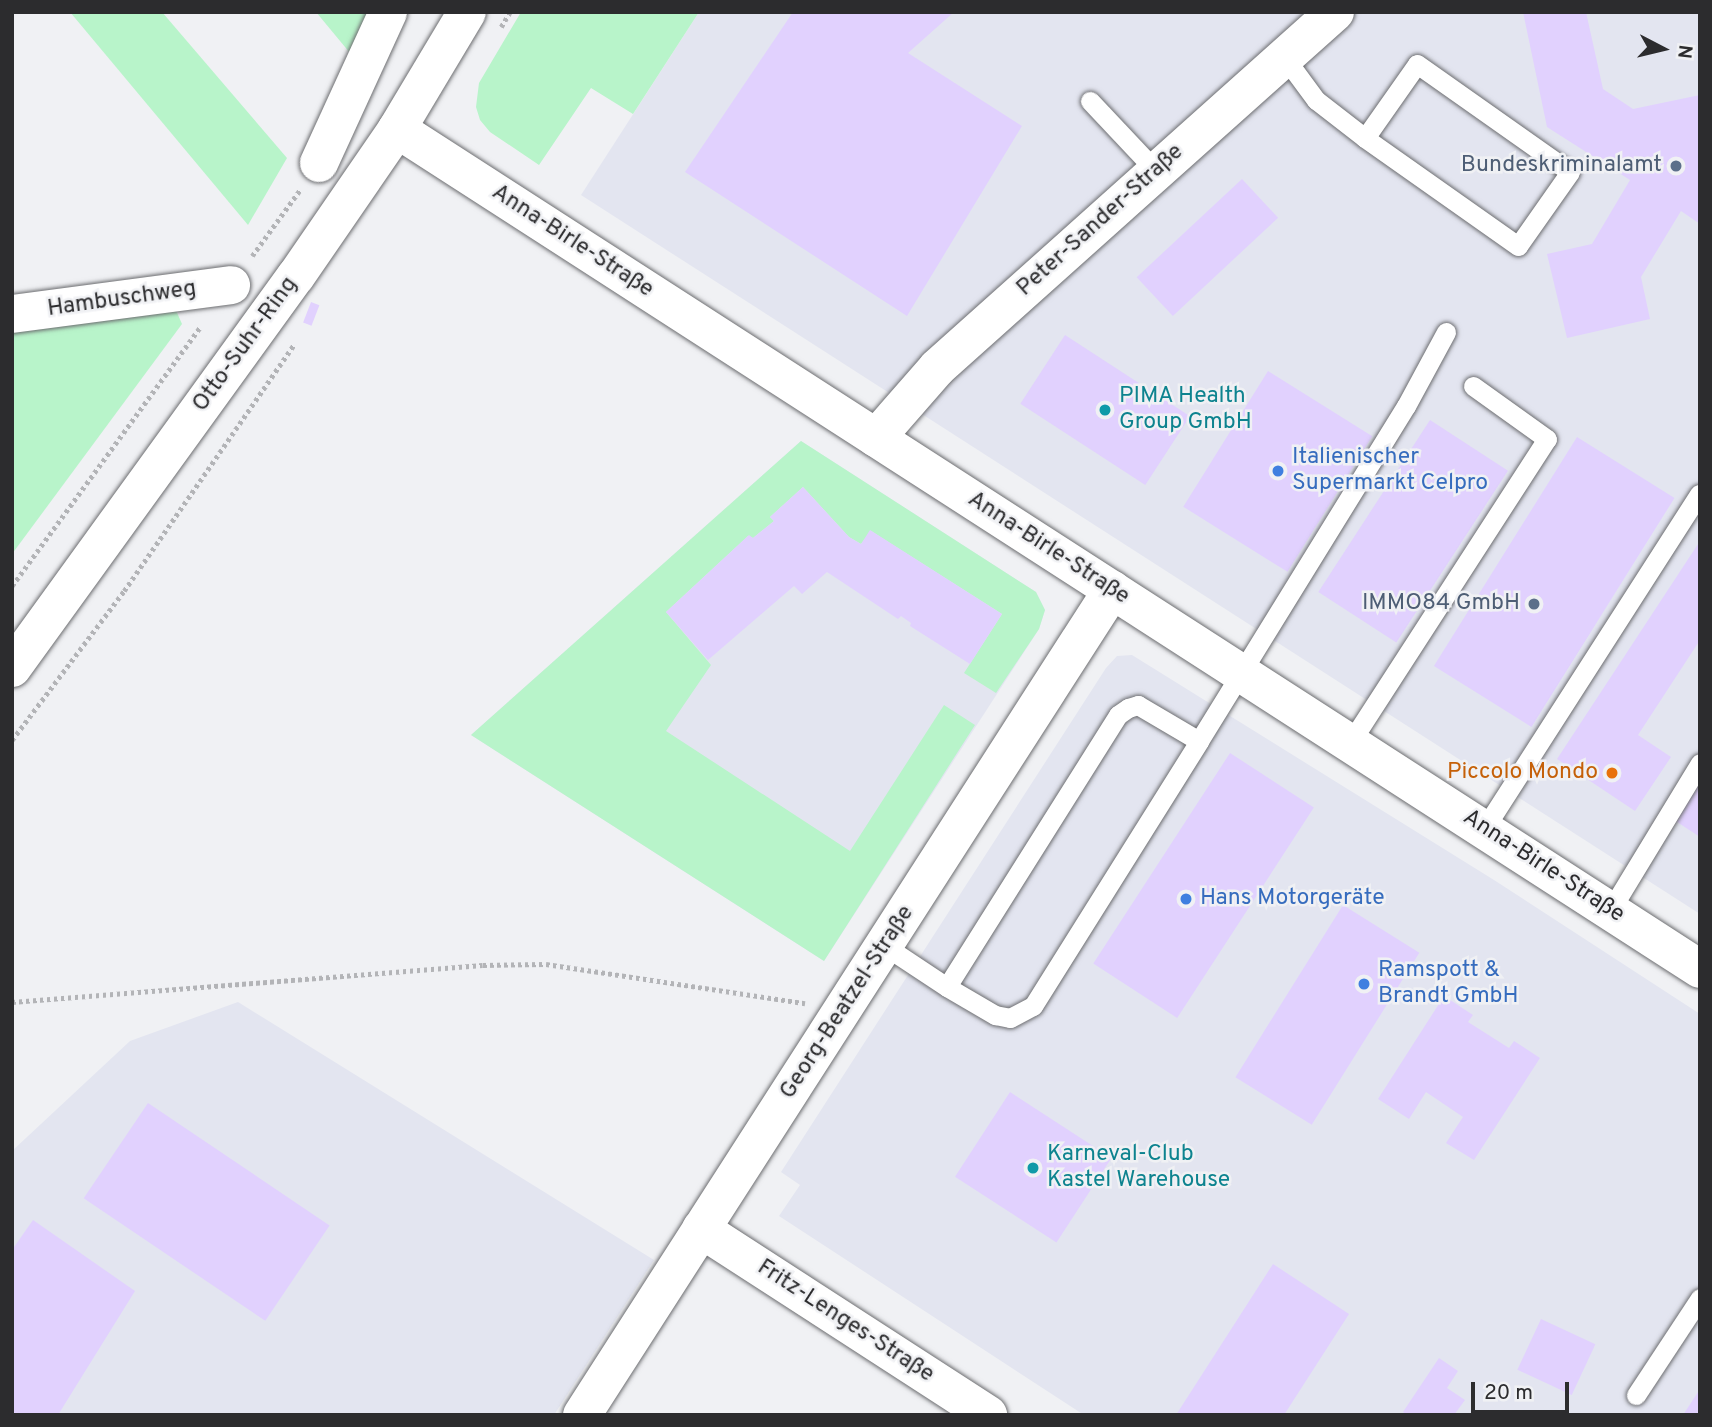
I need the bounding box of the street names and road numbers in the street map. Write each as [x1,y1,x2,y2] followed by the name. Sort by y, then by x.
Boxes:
[1012,139,1190,303] street label: Peter-Sander-Straße
[486,179,658,305] street label: Anna-Birle-Straße
[188,272,304,418] street label: Otto-Suhr-Ring
[46,276,198,324] street label: Hambuschweg
[962,486,1134,612] street label: Anna-Birle-Straße
[1457,804,1629,930] street label: Anna-Birle-Straße
[775,901,921,1105] street label: Georg-Beatzel-Straße
[752,1255,938,1389] street label: Fritz-Lenges-Straße

